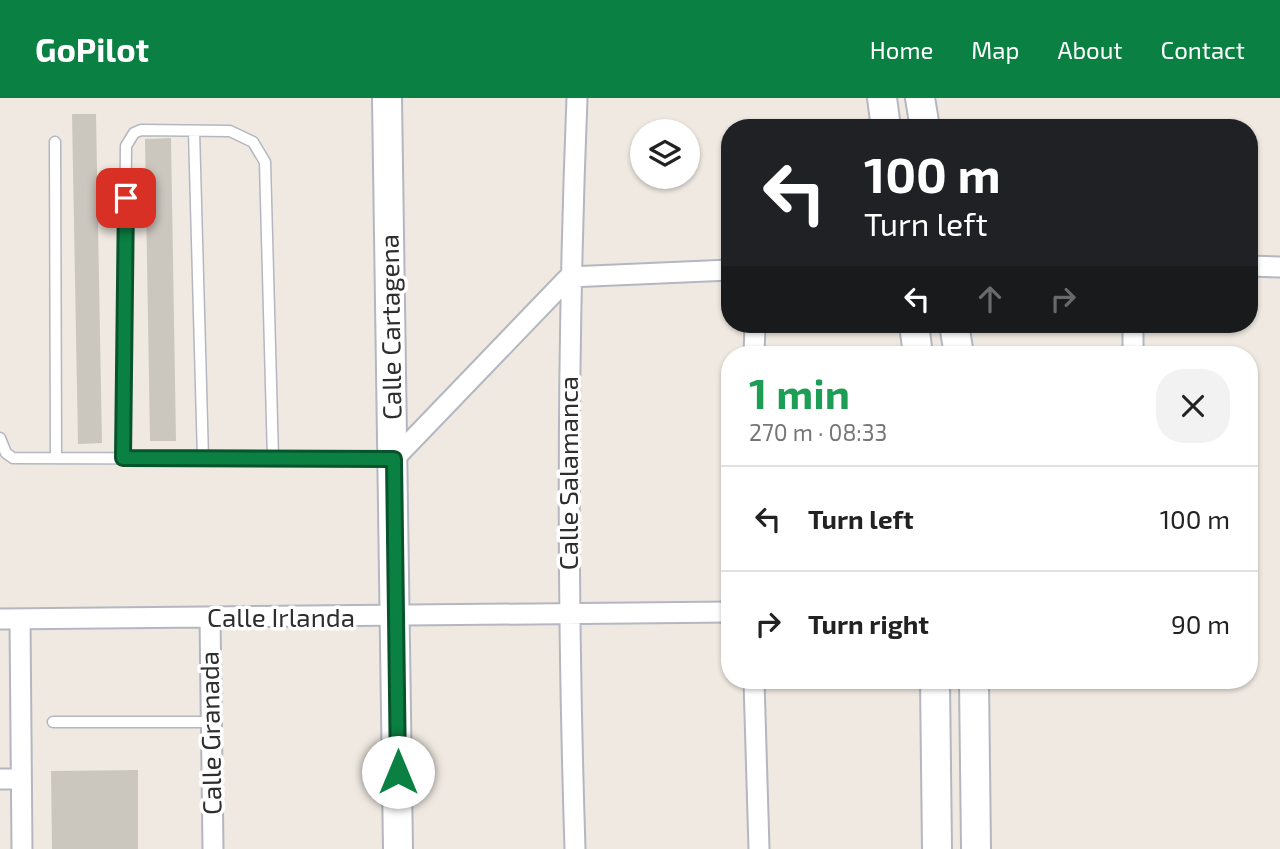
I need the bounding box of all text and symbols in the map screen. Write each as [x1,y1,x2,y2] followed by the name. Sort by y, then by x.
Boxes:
[35,29,149,69] text: GoPilot
[870,35,933,64] text: Home
[971,35,1019,64] text: Map
[1057,35,1123,64] text: About
[1161,35,1245,64] text: Contact
[630,119,700,189] map controls
[630,119,700,189] button: layers
[864,144,1001,203] text: 100 m
[749,147,840,238] icon: left
[96,168,156,228] pin
[107,179,145,217] icon: arrive
[864,204,988,242] text: Turn left
[372,234,407,420] street label: Calle Cartagena
[898,280,936,318] icon: left
[971,280,1009,318] icon: ahead
[1044,280,1082,318] icon: right
[749,367,850,417] text: 1 min
[1156,369,1230,443] button: close
[552,376,583,570] street label: Calle Salamanca
[749,418,887,446] text: 270 m · 08:33
[749,500,787,538] icon: left
[808,503,914,534] text: Turn left
[1160,503,1230,534] text: 100 m
[207,601,355,632] street label: Calle Irlanda
[749,605,787,643] icon: right
[808,608,929,639] text: Turn right
[1171,608,1230,639] text: 90 m
[193,651,226,815] street label: Calle Granada
[361,735,435,809] position arrow

